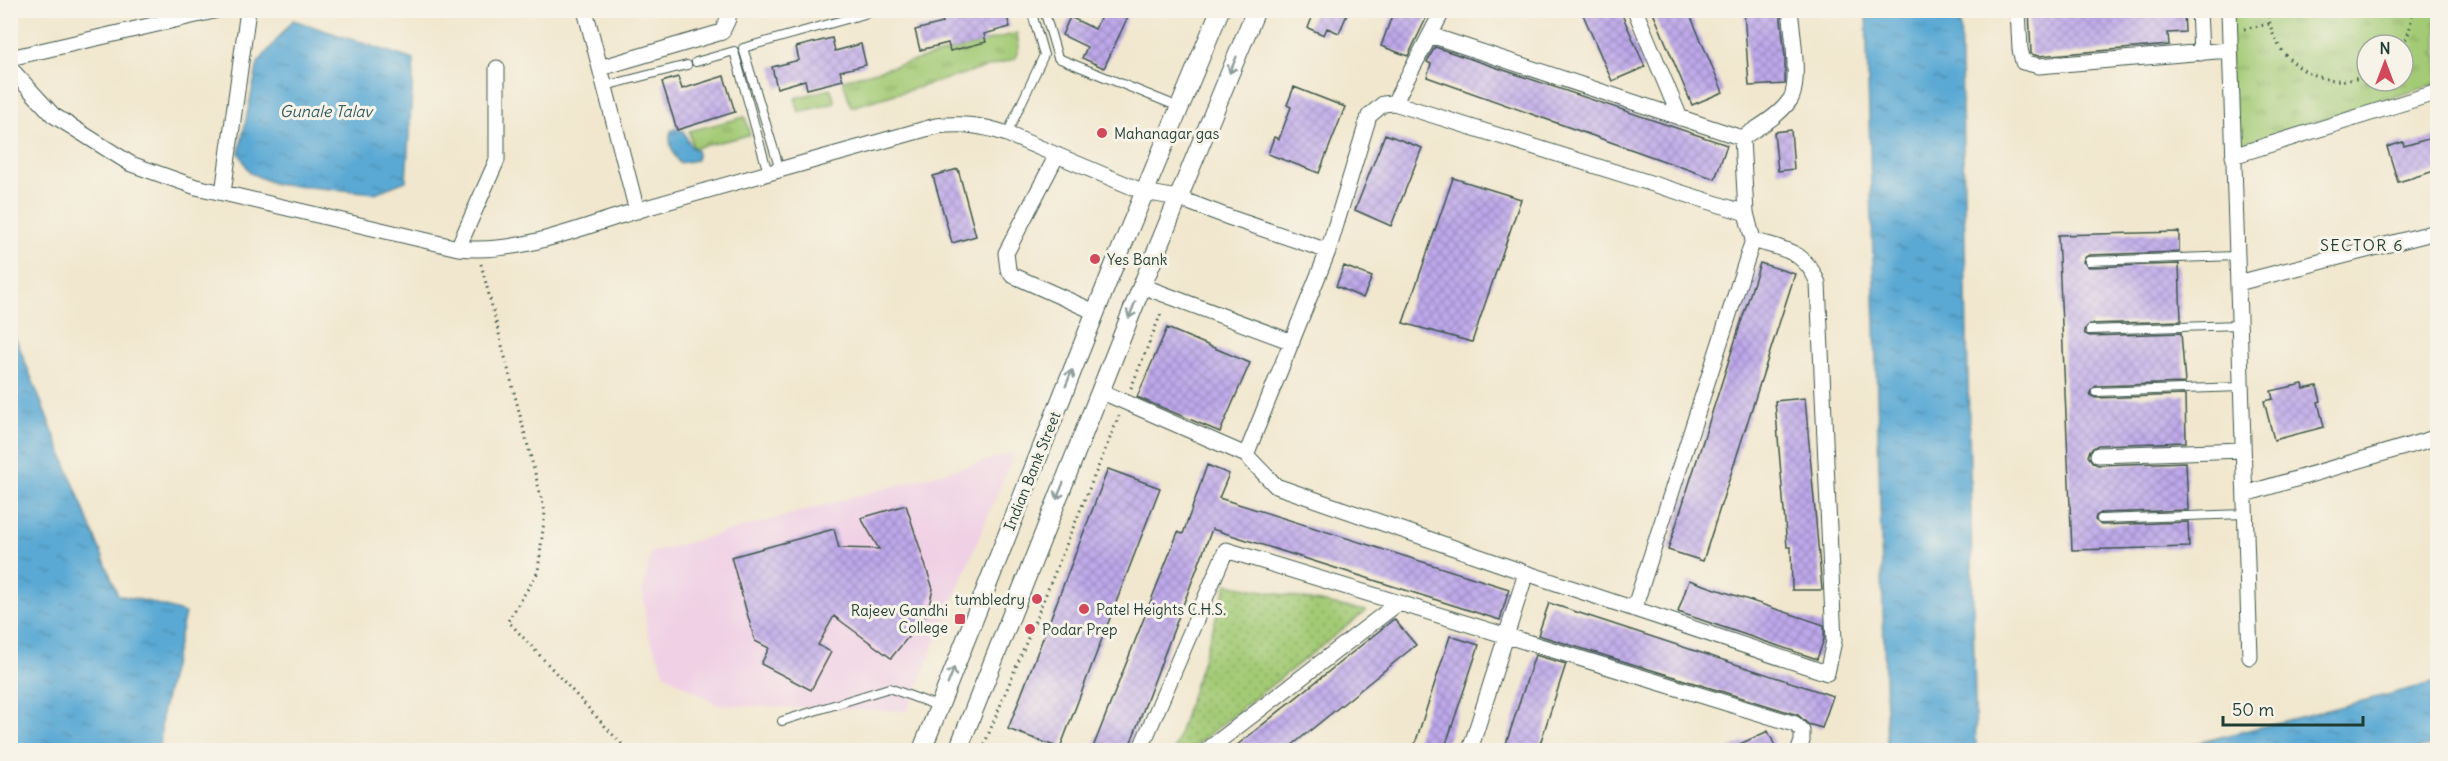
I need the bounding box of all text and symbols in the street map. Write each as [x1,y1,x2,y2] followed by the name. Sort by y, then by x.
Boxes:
[2355,33,2415,93] north arrow
[2379,38,2391,58] text: N
[1227,55,1238,73] one-way arrow
[280,101,374,121] water label: Gunale Talav
[1114,124,1220,143] place label: Mahanagar gas
[1095,126,1109,140] marker: Mahanagar gas
[2320,235,2404,255] district label: SECTOR 6
[1107,250,1168,269] place label: Yes Bank
[1088,252,1102,266] marker: Yes Bank
[1126,300,1137,319] one-way arrow
[1064,369,1075,388] one-way arrow
[1000,409,1064,533] street label: Indian Bank Street
[1054,482,1065,500] one-way arrow
[955,590,1025,609] place label: tumbledry
[1030,592,1044,606] marker: tumbledry
[1096,600,1226,619] place label: Patel Heights C.H.S.
[851,601,948,637] place label: Rajeev Gandhi College
[1077,602,1091,616] marker: Patel Heights C.H.S.
[953,612,967,626] marker: Rajeev Gandhi College
[1042,620,1118,639] place label: Podar Prep
[1023,622,1037,636] marker: Podar Prep
[946,668,957,686] one-way arrow
[2223,689,2362,727] scale bar
[2232,698,2274,721] text: 50 m

